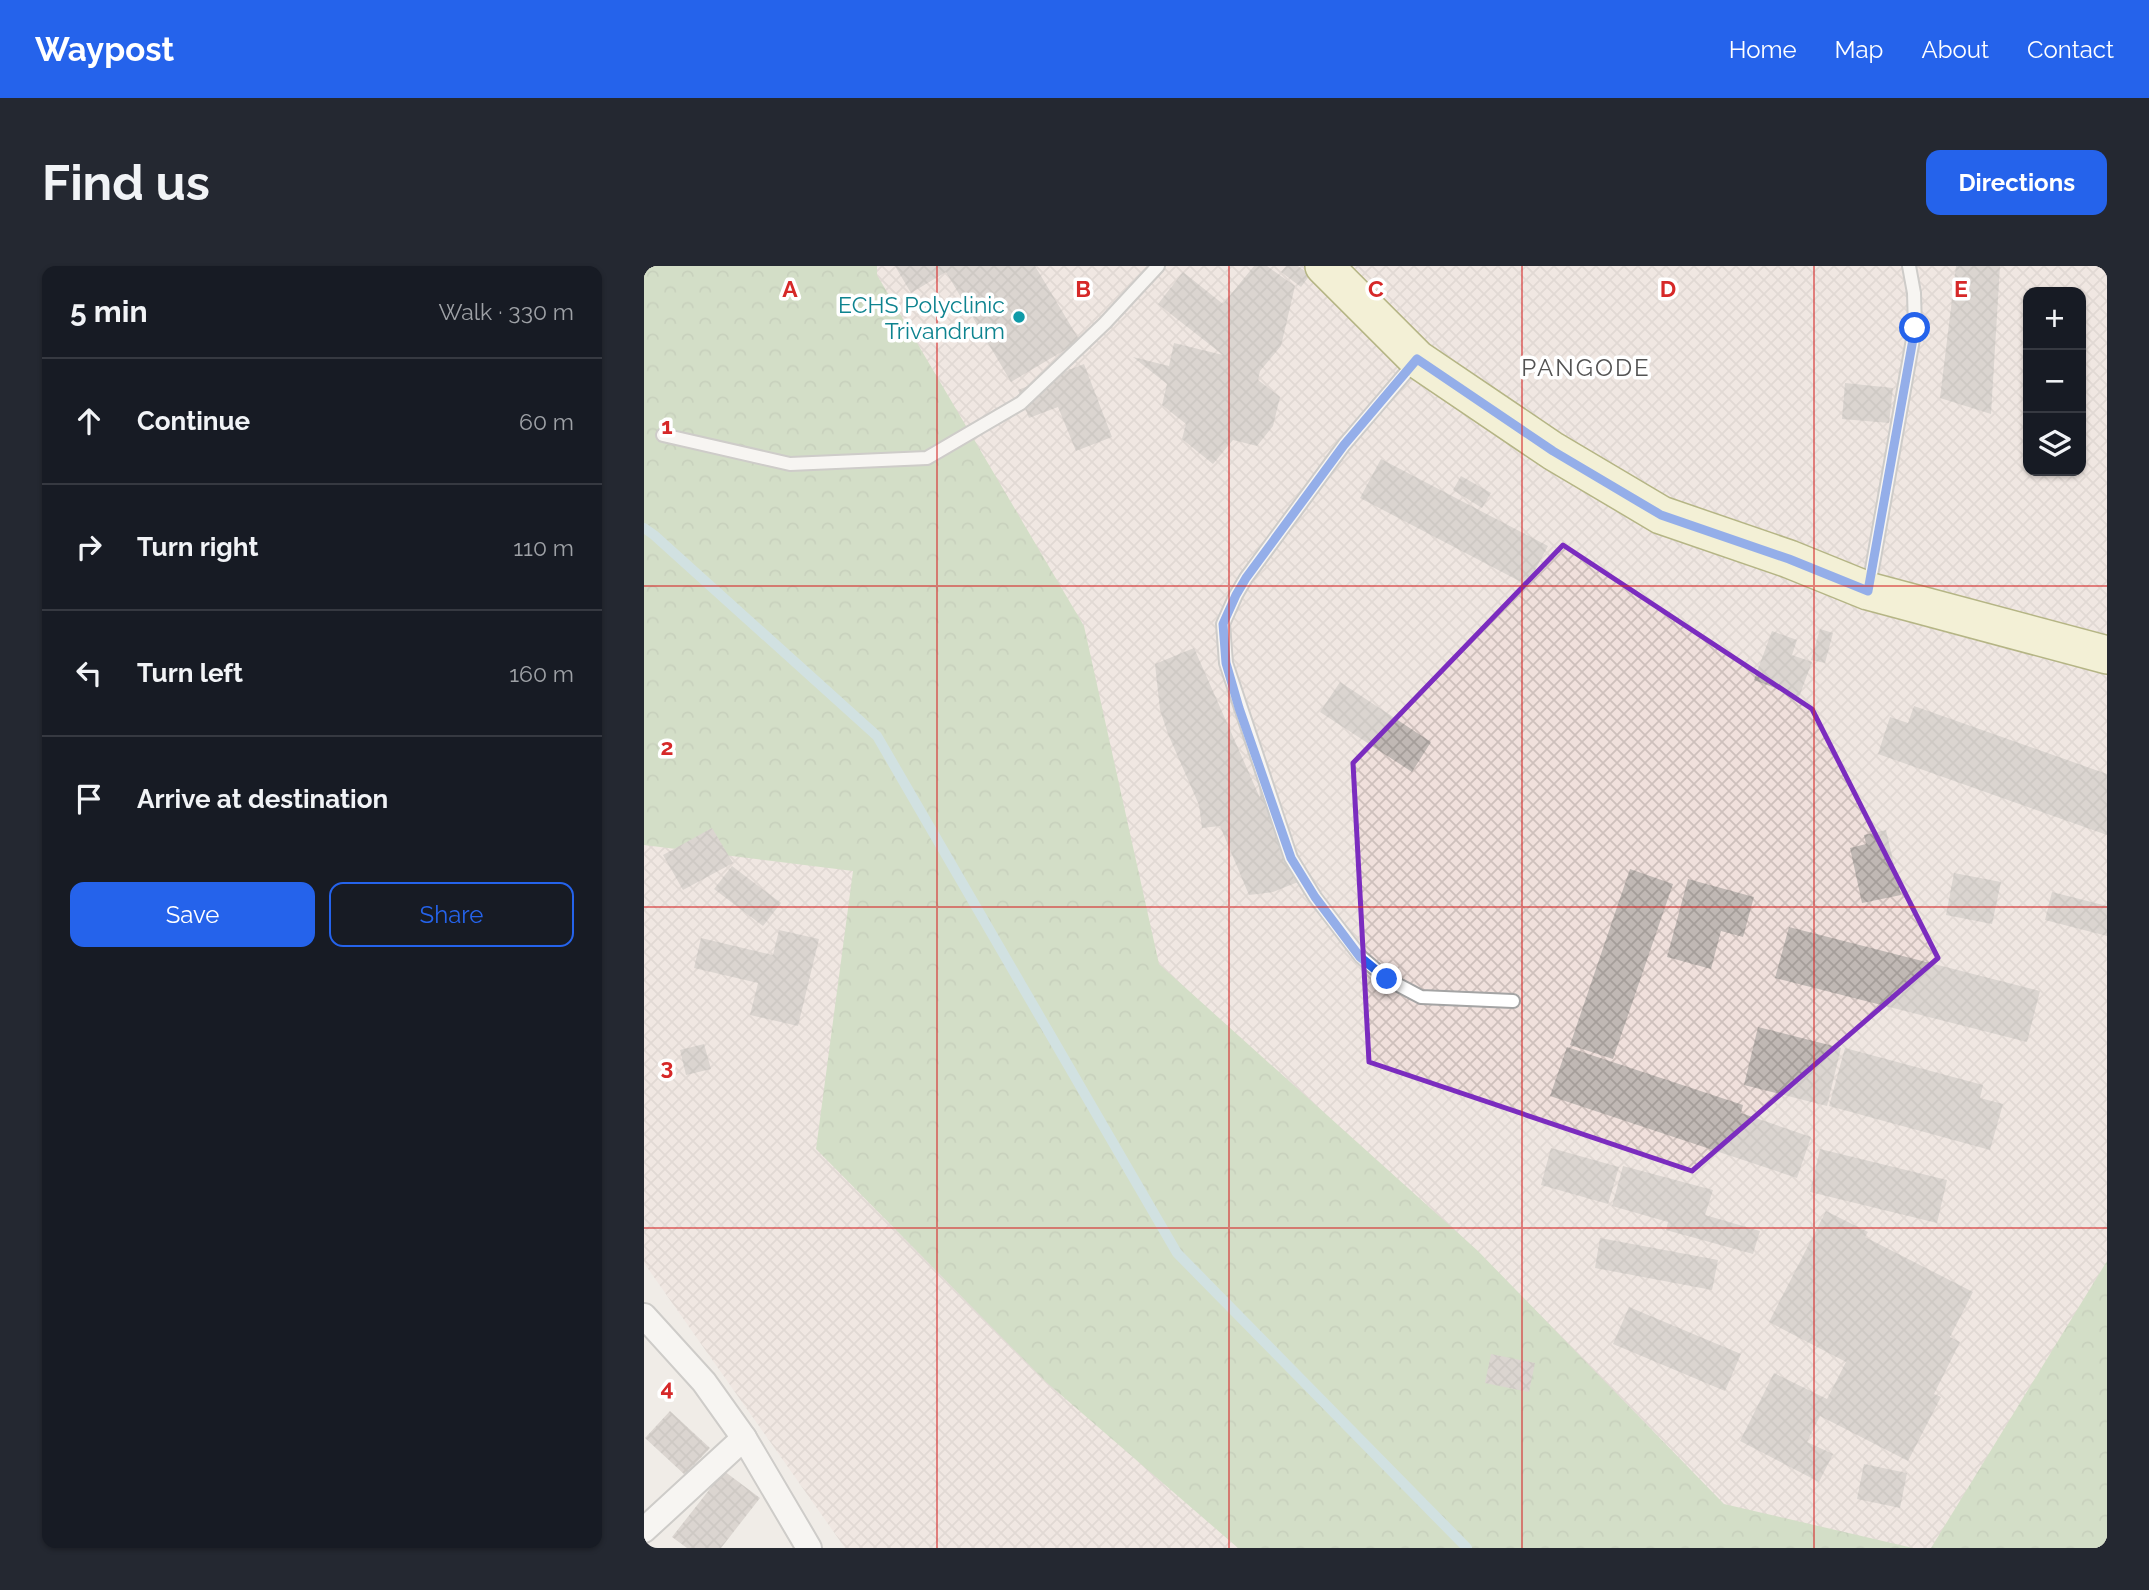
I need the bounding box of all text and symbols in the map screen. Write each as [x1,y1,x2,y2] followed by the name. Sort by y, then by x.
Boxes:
[35,30,174,69] text: Waypost
[1729,35,1797,64] text: Home
[1835,35,1883,64] text: Map
[1921,35,1989,64] text: About
[2027,35,2114,64] text: Contact
[1926,150,2107,215] button: Directions
[42,154,210,211] text: Find us
[782,275,798,302] text: A
[1075,275,1091,302] text: B
[1368,275,1384,302] text: C
[1660,275,1676,302] text: D
[1954,275,1968,302] text: E
[2023,287,2086,476] map controls
[2023,287,2086,350] button: +
[838,291,1005,344] place label: ECHS Polyclinic Trivandrum
[70,294,148,329] text: 5 min
[438,298,574,325] text: Walk · 330 m
[1011,309,1027,325] marker: ECHS Polyclinic Trivandrum
[1899,312,1930,343] route start
[2023,350,2086,413] button: −
[1521,353,1651,382] district label: PANGODE
[70,402,108,440] icon: ahead
[137,406,250,436] text: Continue
[519,408,574,435] text: 60 m
[661,412,673,439] text: 1
[2023,413,2086,476] button: layers
[70,528,108,566] icon: right
[137,532,258,562] text: Turn right
[513,534,574,561] text: 110 m
[70,654,108,692] icon: left
[137,658,243,688] text: Turn left
[509,660,574,687] text: 160 m
[661,733,673,760] text: 2
[70,780,108,818] icon: arrive
[137,784,388,814] text: Arrive at destination
[70,882,315,947] button: Save
[329,882,574,947] button: Share
[1371,963,1402,994] route end
[661,1053,673,1080] text: 3
[660,1374,674,1401] text: 4

